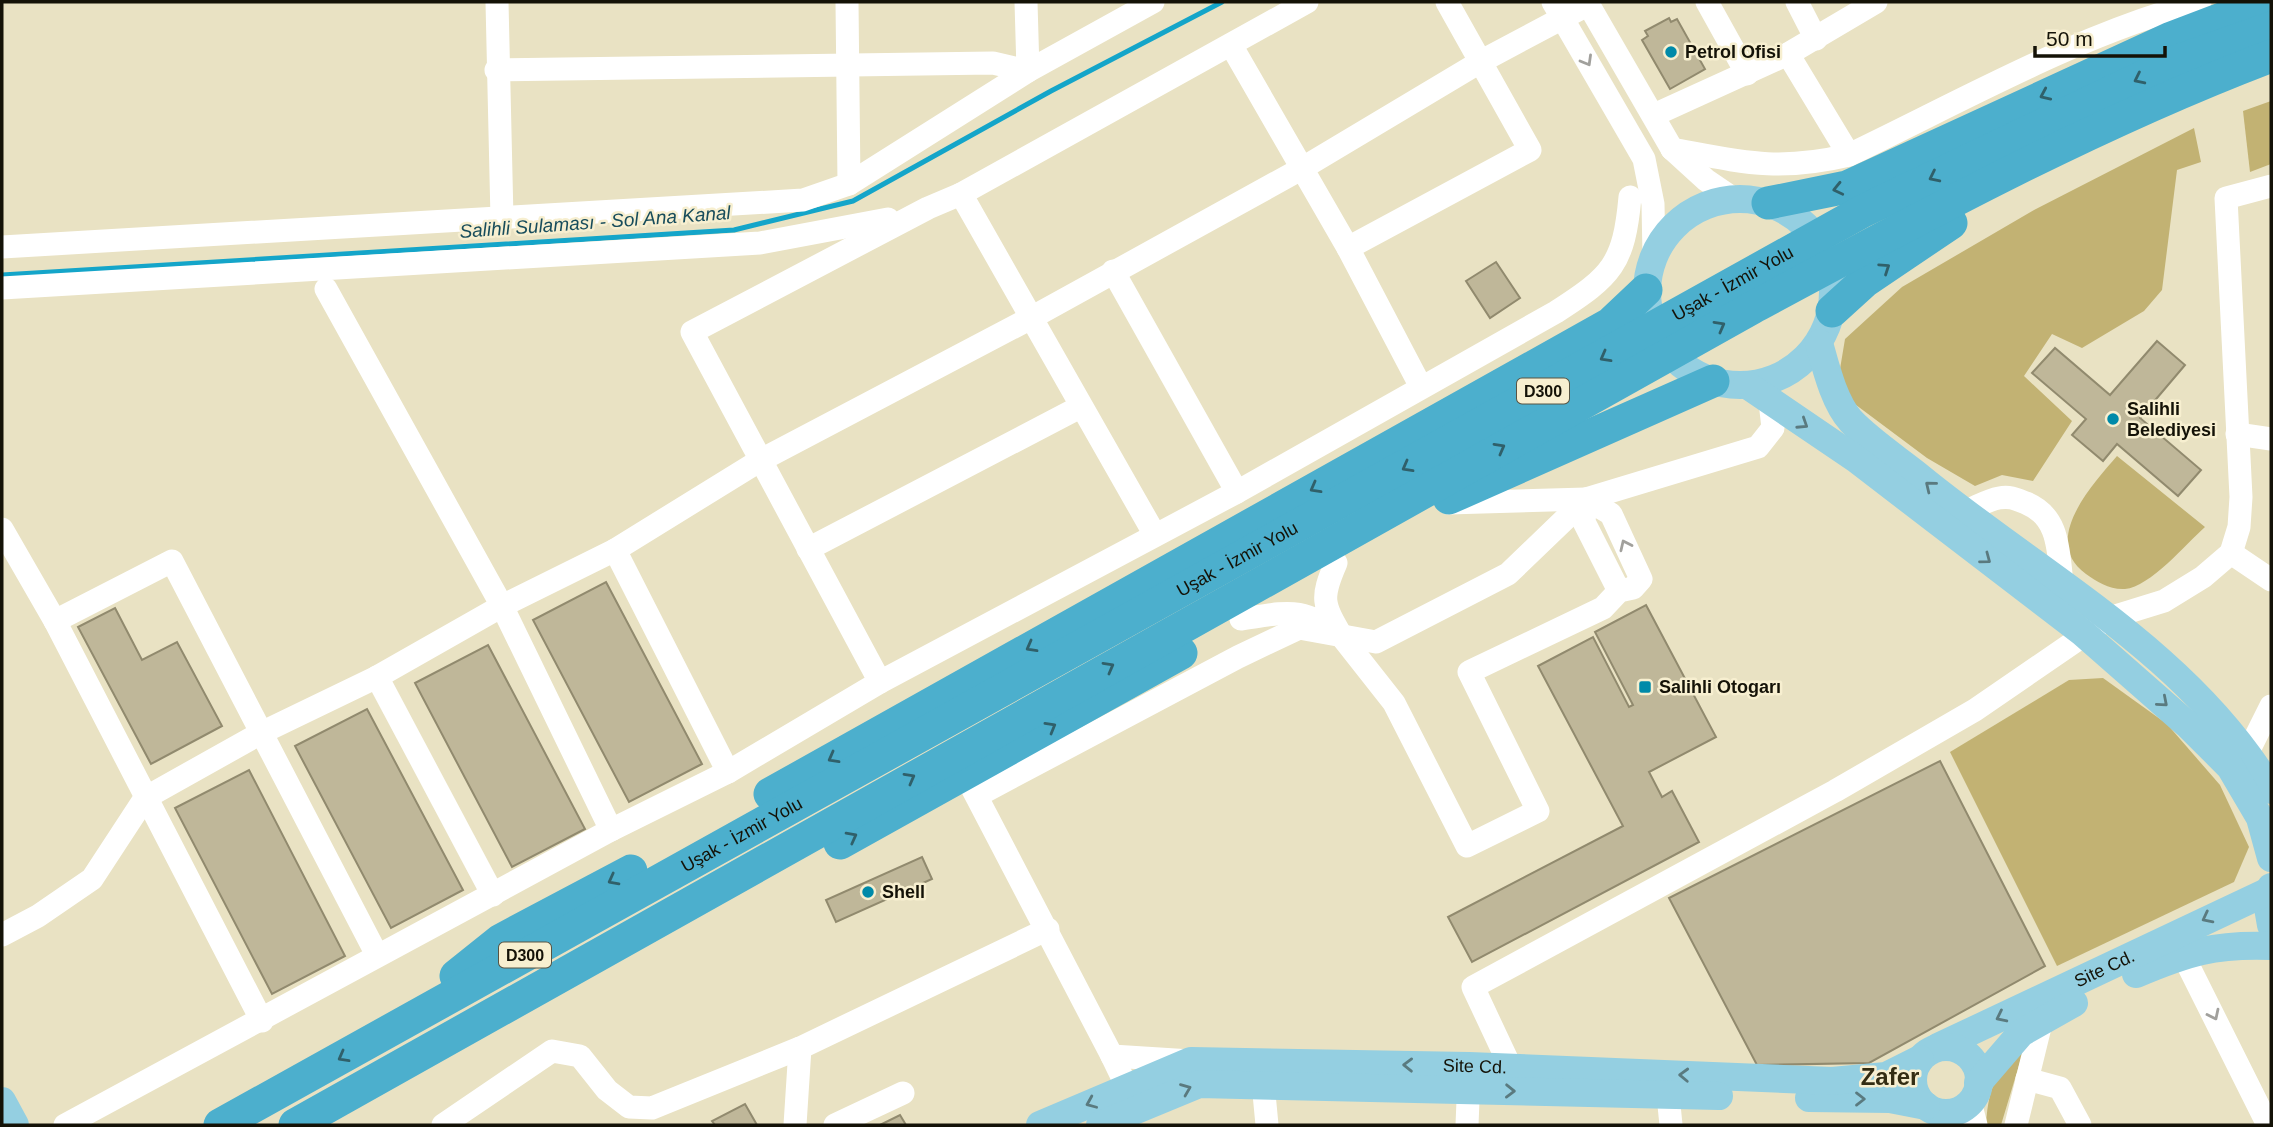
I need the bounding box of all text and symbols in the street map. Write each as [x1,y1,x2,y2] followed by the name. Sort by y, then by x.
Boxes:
[2035,14,2164,58] scale bar
[2046,27,2093,50] text: 50 m
[1685,42,1781,62] place label: Petrol Ofisi
[1663,44,1679,60] marker: Petrol Ofisi
[1579,54,1592,66] one-way arrow
[2134,71,2146,85] one-way arrow
[2040,87,2052,101] one-way arrow
[1929,169,1941,183] one-way arrow
[1832,181,1844,195] one-way arrow
[459,202,732,242] water label: Salihli Sulaması - Sol Ana Kanal
[1669,242,1797,325] street label: Uşak - İzmir Yolu
[1877,263,1890,276] one-way arrow
[1713,321,1725,334] one-way arrow
[1600,349,1613,362] one-way arrow
[1517,378,1569,404] road number: D300
[2127,399,2216,440] place label: Salihli Belediyesi
[2105,411,2121,427] marker: Salihli Belediyesi
[1796,416,1809,429] one-way arrow
[1492,443,1505,456] one-way arrow
[1401,459,1414,472] one-way arrow
[1310,480,1323,493] one-way arrow
[1926,481,1938,494] one-way arrow
[1173,518,1301,601] street label: Uşak - İzmir Yolu
[1619,540,1633,552] one-way arrow
[1978,551,1991,564] one-way arrow
[1026,639,1039,652] one-way arrow
[1102,662,1114,675] one-way arrow
[1659,677,1781,697] place label: Salihli Otogarı
[1637,679,1653,695] marker: Salihli Otogarı
[2155,694,2168,706] one-way arrow
[1044,722,1057,735] one-way arrow
[828,750,840,763] one-way arrow
[903,773,916,786] one-way arrow
[678,793,806,876] street label: Uşak - İzmir Yolu
[845,831,857,845] one-way arrow
[608,872,620,886] one-way arrow
[882,882,925,902] place label: Shell
[860,884,876,900] marker: Shell
[2202,910,2214,924] one-way arrow
[499,942,551,967] road number: D300
[2071,946,2138,991] street label: Site Cd.
[1996,1008,2009,1022] one-way arrow
[2205,1008,2219,1020] one-way arrow
[337,1049,350,1062] one-way arrow
[1443,1056,1507,1078] street label: Site Cd.
[1402,1057,1413,1073] one-way arrow
[1861,1063,1919,1090] district label: Zafer
[1679,1068,1690,1083] one-way arrow
[1178,1083,1191,1097] one-way arrow
[1505,1084,1516,1099] one-way arrow
[1855,1091,1866,1107] one-way arrow
[1086,1095,1098,1109] one-way arrow

